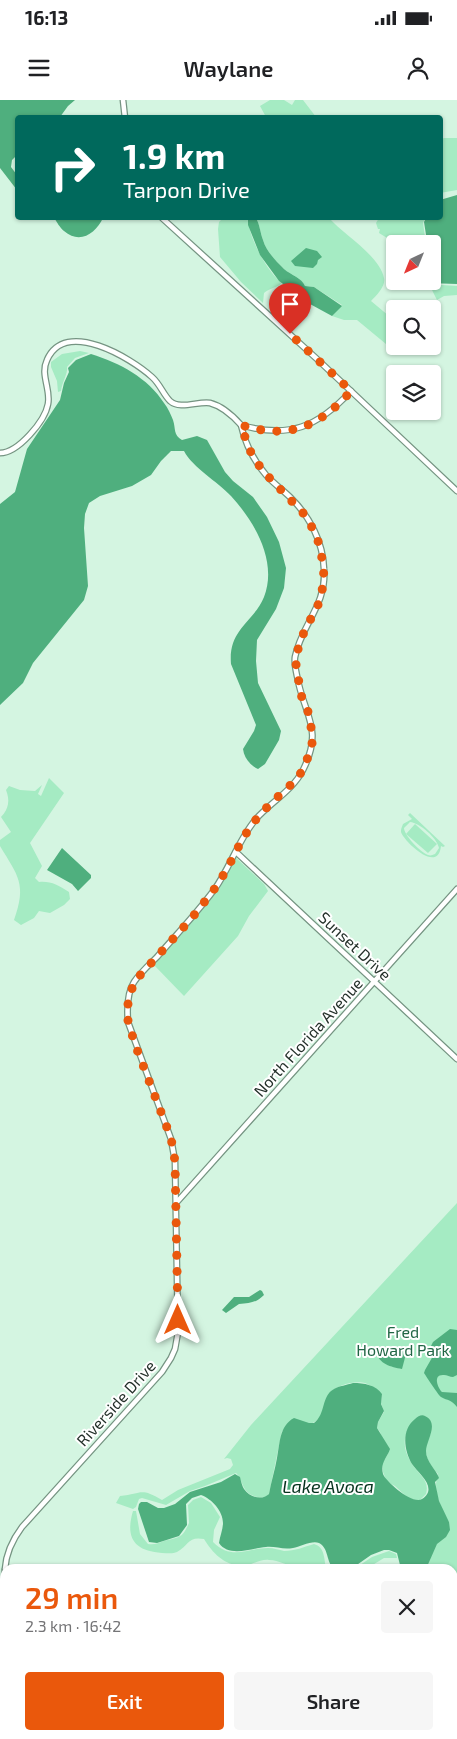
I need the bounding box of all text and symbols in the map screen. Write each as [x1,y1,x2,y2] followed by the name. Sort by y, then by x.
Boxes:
[25,6,68,29] text: 16:13
[25,54,53,82] icon: menu
[404,54,432,82] icon: person
[184,55,273,81] text: Waylane
[123,134,225,176] text: 1.9 km
[40,135,105,200] icon: right
[123,176,250,202] text: Tarpon Drive
[386,235,441,290] north arrow
[386,235,441,420] map controls
[269,283,311,334] pin
[276,290,304,318] icon: arrive
[386,300,441,355] button: search
[386,365,441,420] button: layers
[315,907,395,984] street label: Sunset Drive
[249,973,366,1100] street label: North Florida Avenue
[151,1293,203,1345] position arrow
[356,1322,450,1359] park label: Fred Howard Park
[72,1356,159,1449] street label: Riverside Drive
[282,1475,374,1497] water label: Lake Avoca
[25,1579,118,1615] text: 29 min
[381,1581,433,1633] button: close
[25,1616,121,1635] text: 2.3 km · 16:42
[25,1672,224,1730] button: Exit
[234,1672,433,1730] button: Share

